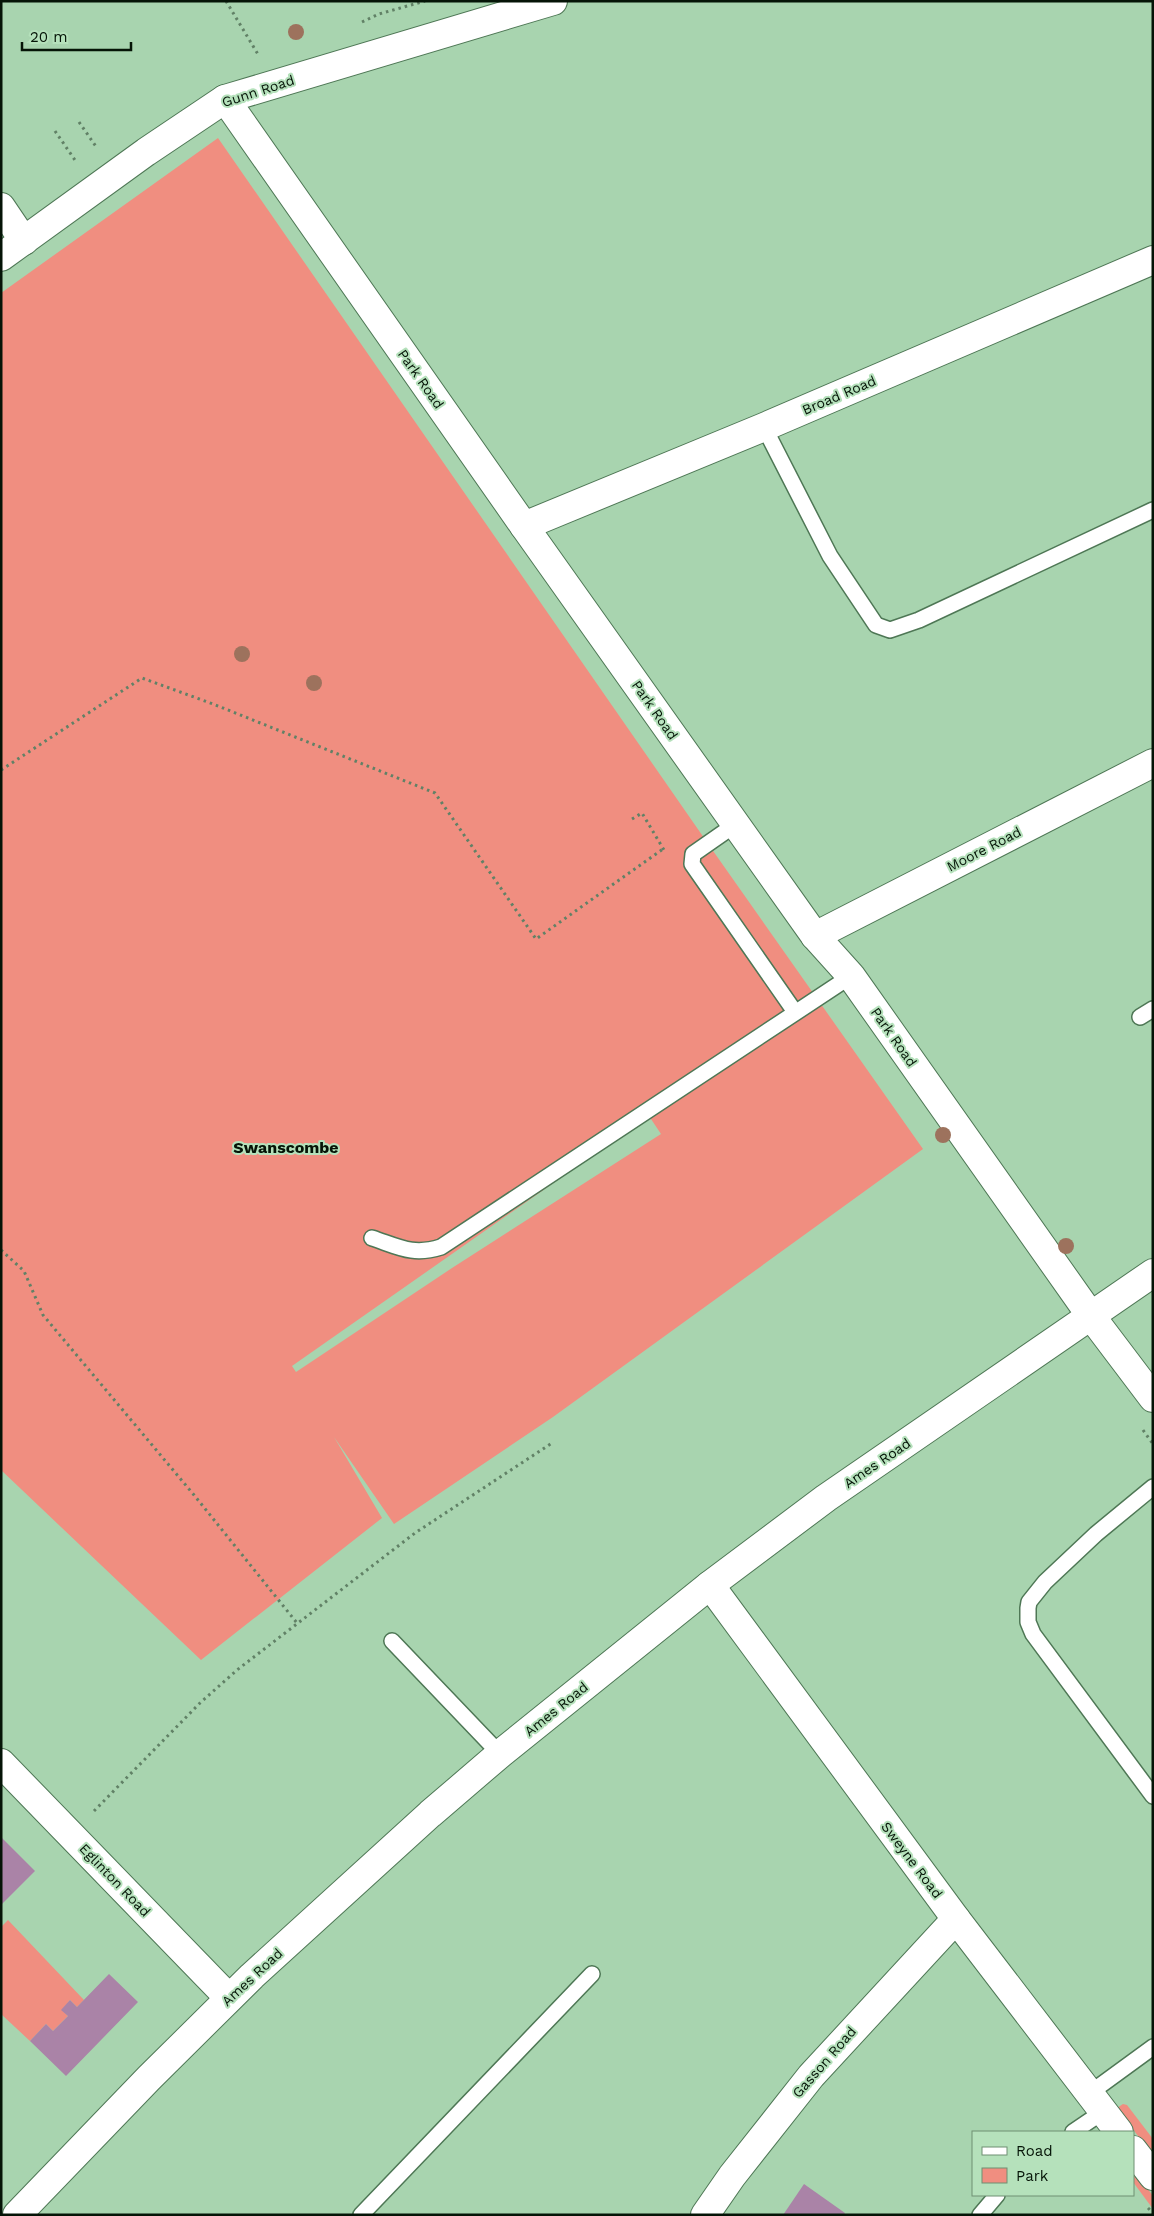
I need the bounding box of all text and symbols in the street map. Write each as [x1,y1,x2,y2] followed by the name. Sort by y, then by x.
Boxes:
[22,20,131,52] scale bar
[30,28,68,46] text: 20 m
[220,72,296,110] street label: Gunn Road
[395,346,447,412] street label: Park Road
[800,372,878,418] street label: Broad Road
[629,677,681,743] street label: Park Road
[944,823,1024,875] street label: Moore Road
[868,1004,920,1070] street label: Park Road
[233,1138,339,1157] district label: Swanscombe
[841,1435,913,1491] street label: Ames Road
[521,1679,591,1739] street label: Ames Road
[878,1819,946,1901] street label: Sweyne Road
[76,1840,154,1920] street label: Eglinton Road
[218,1945,286,2009] street label: Ames Road
[789,2023,859,2101] street label: Gasson Road
[972,2131,1134,2196] legend
[1016,2142,1053,2160] text: Road
[1016,2167,1049,2185] text: Park

